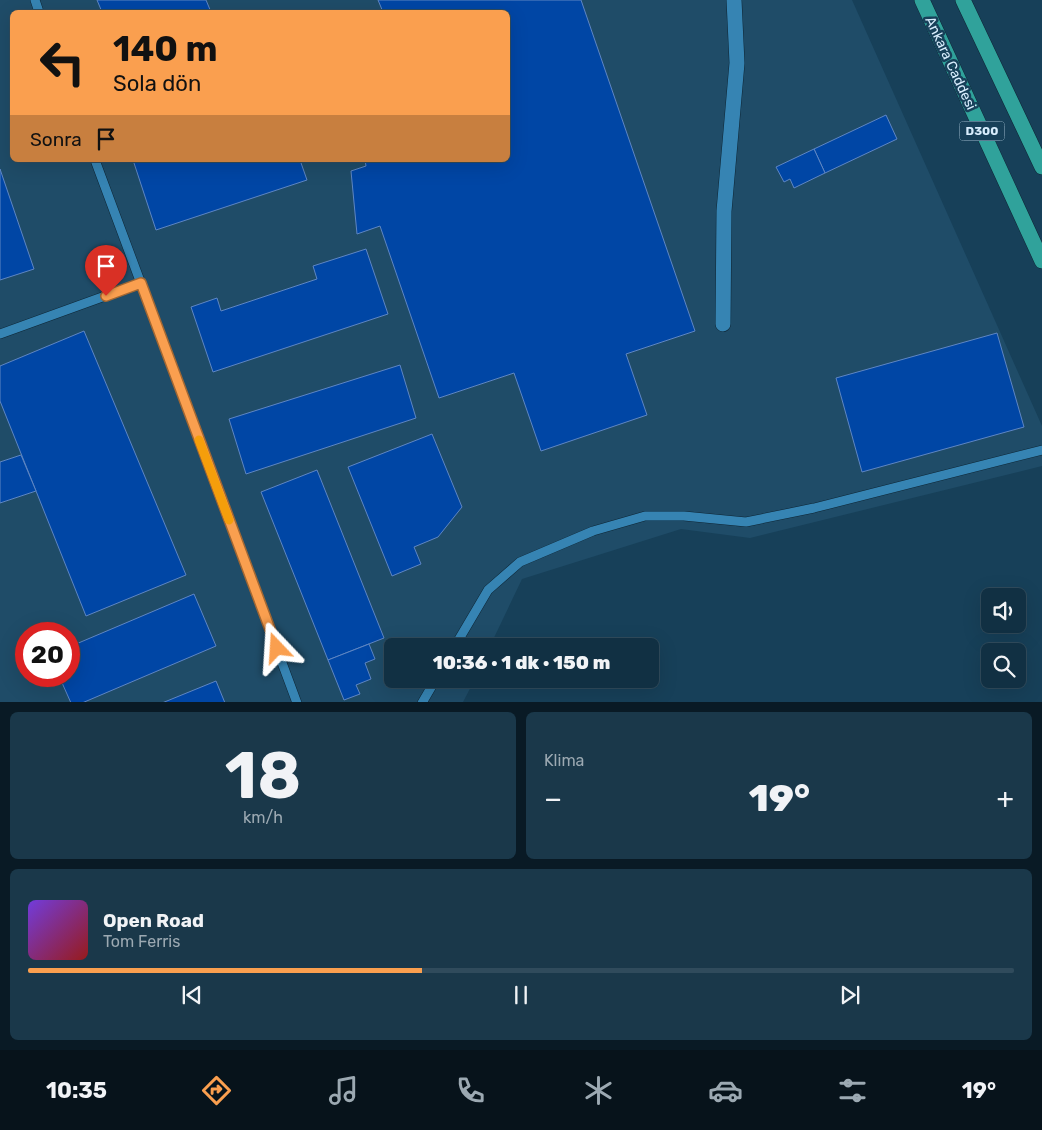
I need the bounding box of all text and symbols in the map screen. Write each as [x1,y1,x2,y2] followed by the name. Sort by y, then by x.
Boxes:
[921,14,980,113] street label: Ankara Caddesi
[113,28,218,70] text: 140 m
[30,30,95,95] icon: left
[113,70,201,97] text: Sola dön
[960,122,1004,140] road number: D300
[92,125,120,153] icon: arrive
[30,128,82,151] text: Sonra
[85,245,127,296] pin
[92,252,120,280] icon: arrive
[981,588,1026,688] map controls
[981,588,1026,633] button: sound
[250,621,302,673] position arrow
[15,622,80,687] speed limit sign: 20
[981,643,1026,688] button: search
[433,651,610,674] text: 10:36 · 1 dk · 150 m
[225,737,301,814] text: 18
[544,751,584,770] text: Klima
[749,775,810,821] text: 19°
[544,782,562,815] text: −
[997,782,1014,815] text: +
[243,808,283,827] text: km/h
[103,909,204,932] text: Open Road
[103,932,180,951] text: Tom Ferris
[178,981,206,1009] icon: previous
[507,981,535,1009] icon: pause
[836,981,864,1009] icon: next
[199,1073,234,1108] icon: directions
[326,1073,361,1108] icon: music
[453,1073,488,1108] icon: phone
[581,1073,616,1108] icon: climate
[708,1073,743,1108] icon: car
[835,1073,870,1108] icon: filters
[46,1077,107,1104] text: 10:35
[962,1077,996,1104] text: 19°

